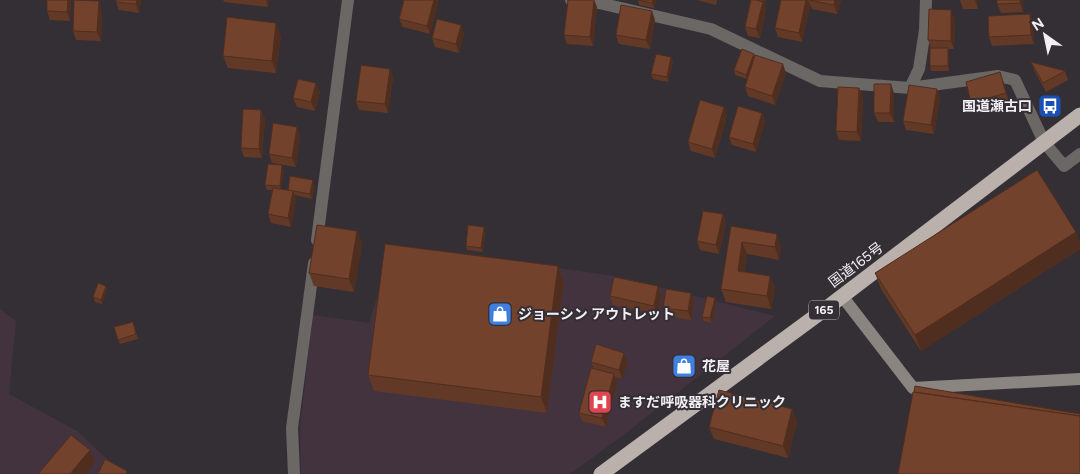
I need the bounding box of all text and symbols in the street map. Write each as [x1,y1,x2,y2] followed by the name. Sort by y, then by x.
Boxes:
[1020,10,1070,60] north arrow
[1029,14,1047,35] text: N
[1037,93,1063,119] bus stop icon: 国道瀬古口
[962,98,1032,115] place label: 国道瀬古口
[825,239,887,291] street label: 国道165号
[809,300,839,320] road number: 165
[487,301,513,327] shop icon: ジョーシン アウトレット
[518,306,675,323] place label: ジョーシン アウトレット
[671,353,697,379] shop icon: 花屋
[702,358,730,375] place label: 花屋
[587,389,613,415] hospital icon: ますだ呼吸器科クリニック
[618,394,786,411] place label: ますだ呼吸器科クリニック

